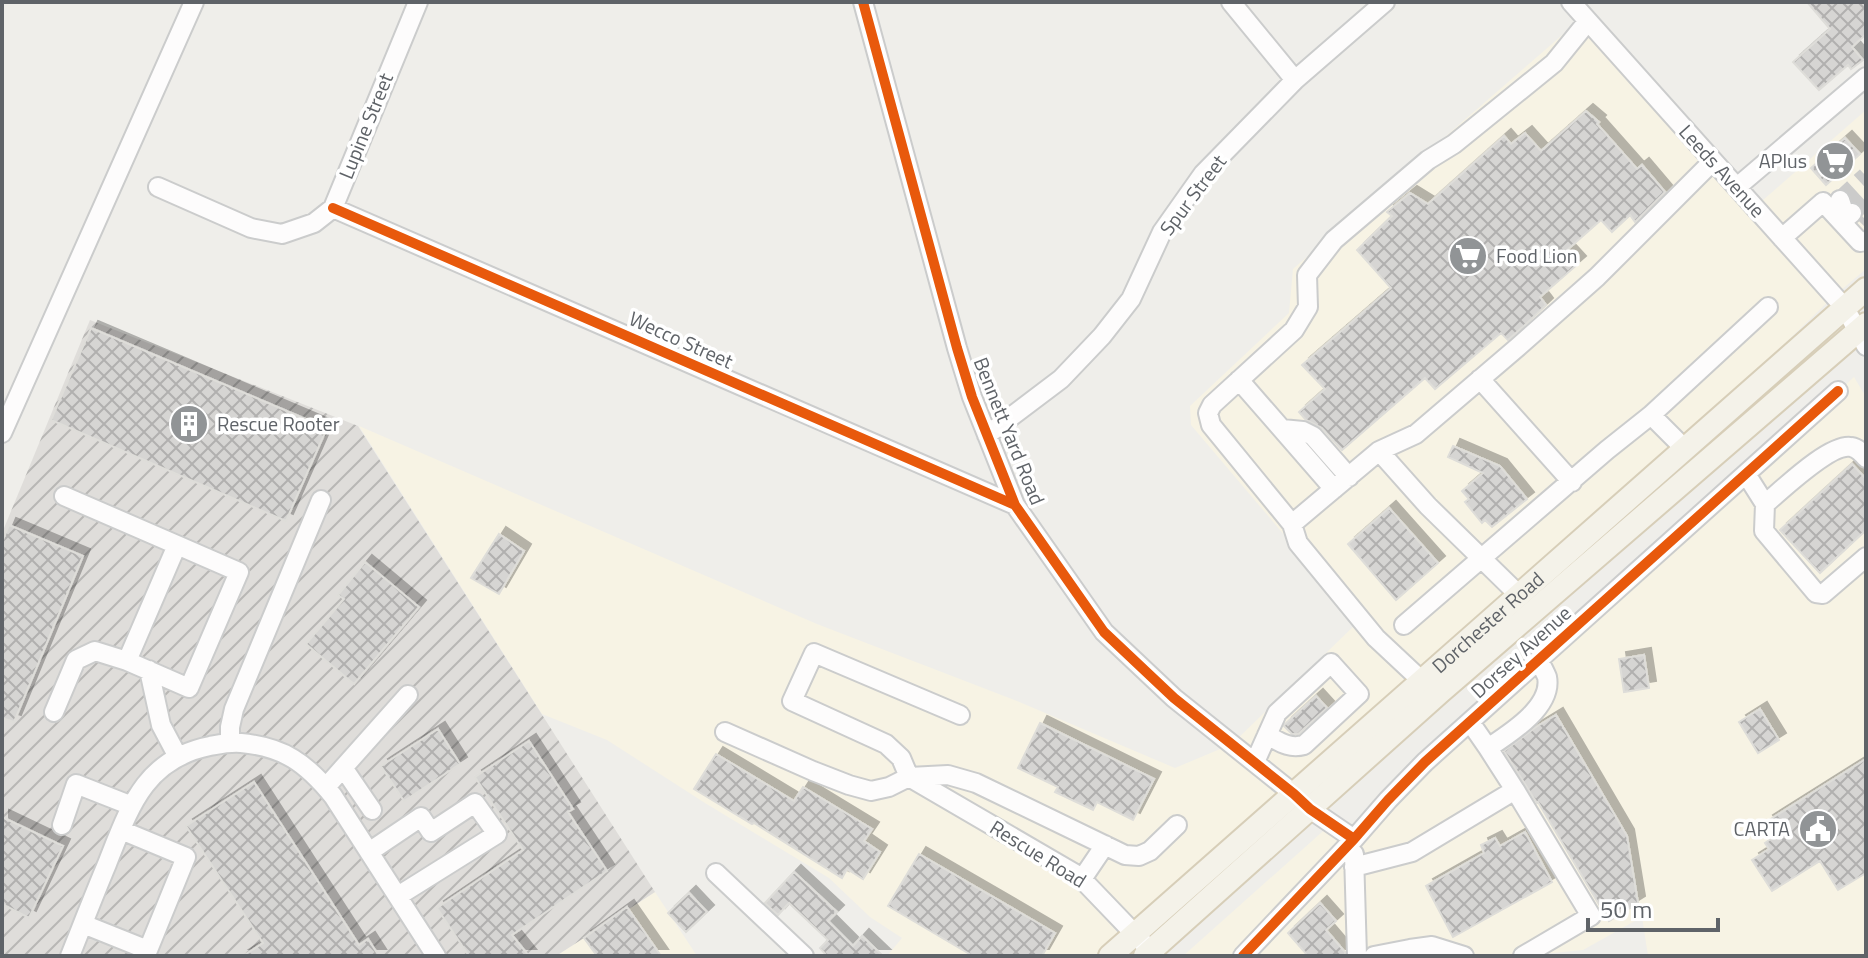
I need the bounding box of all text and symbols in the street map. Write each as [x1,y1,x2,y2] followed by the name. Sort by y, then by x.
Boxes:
[330,68,401,183] street label: Lupine Street
[1672,117,1773,224] street label: Leeds Avenue
[1814,140,1856,182] supermarket icon: APlus
[1759,145,1807,176] place label: APlus
[1152,147,1234,242] street label: Spur Street
[1447,235,1489,277] supermarket icon: Food Lion
[1496,240,1578,271] place label: Food Lion
[624,303,738,376] street label: Wecco Street
[966,352,1053,509] street label: Bennett Yard Road
[168,403,210,445] building icon: Rescue Rooter
[217,408,340,439] place label: Rescue Rooter
[1425,564,1551,680] street label: Dorchester Road
[1463,598,1578,705] street label: Dorsey Avenue
[1797,808,1839,850] public building icon: CARTA
[984,812,1093,896] street label: Rescue Road
[1734,813,1790,844] place label: CARTA
[1588,882,1718,932] scale bar
[1600,891,1652,927] text: 50 m

